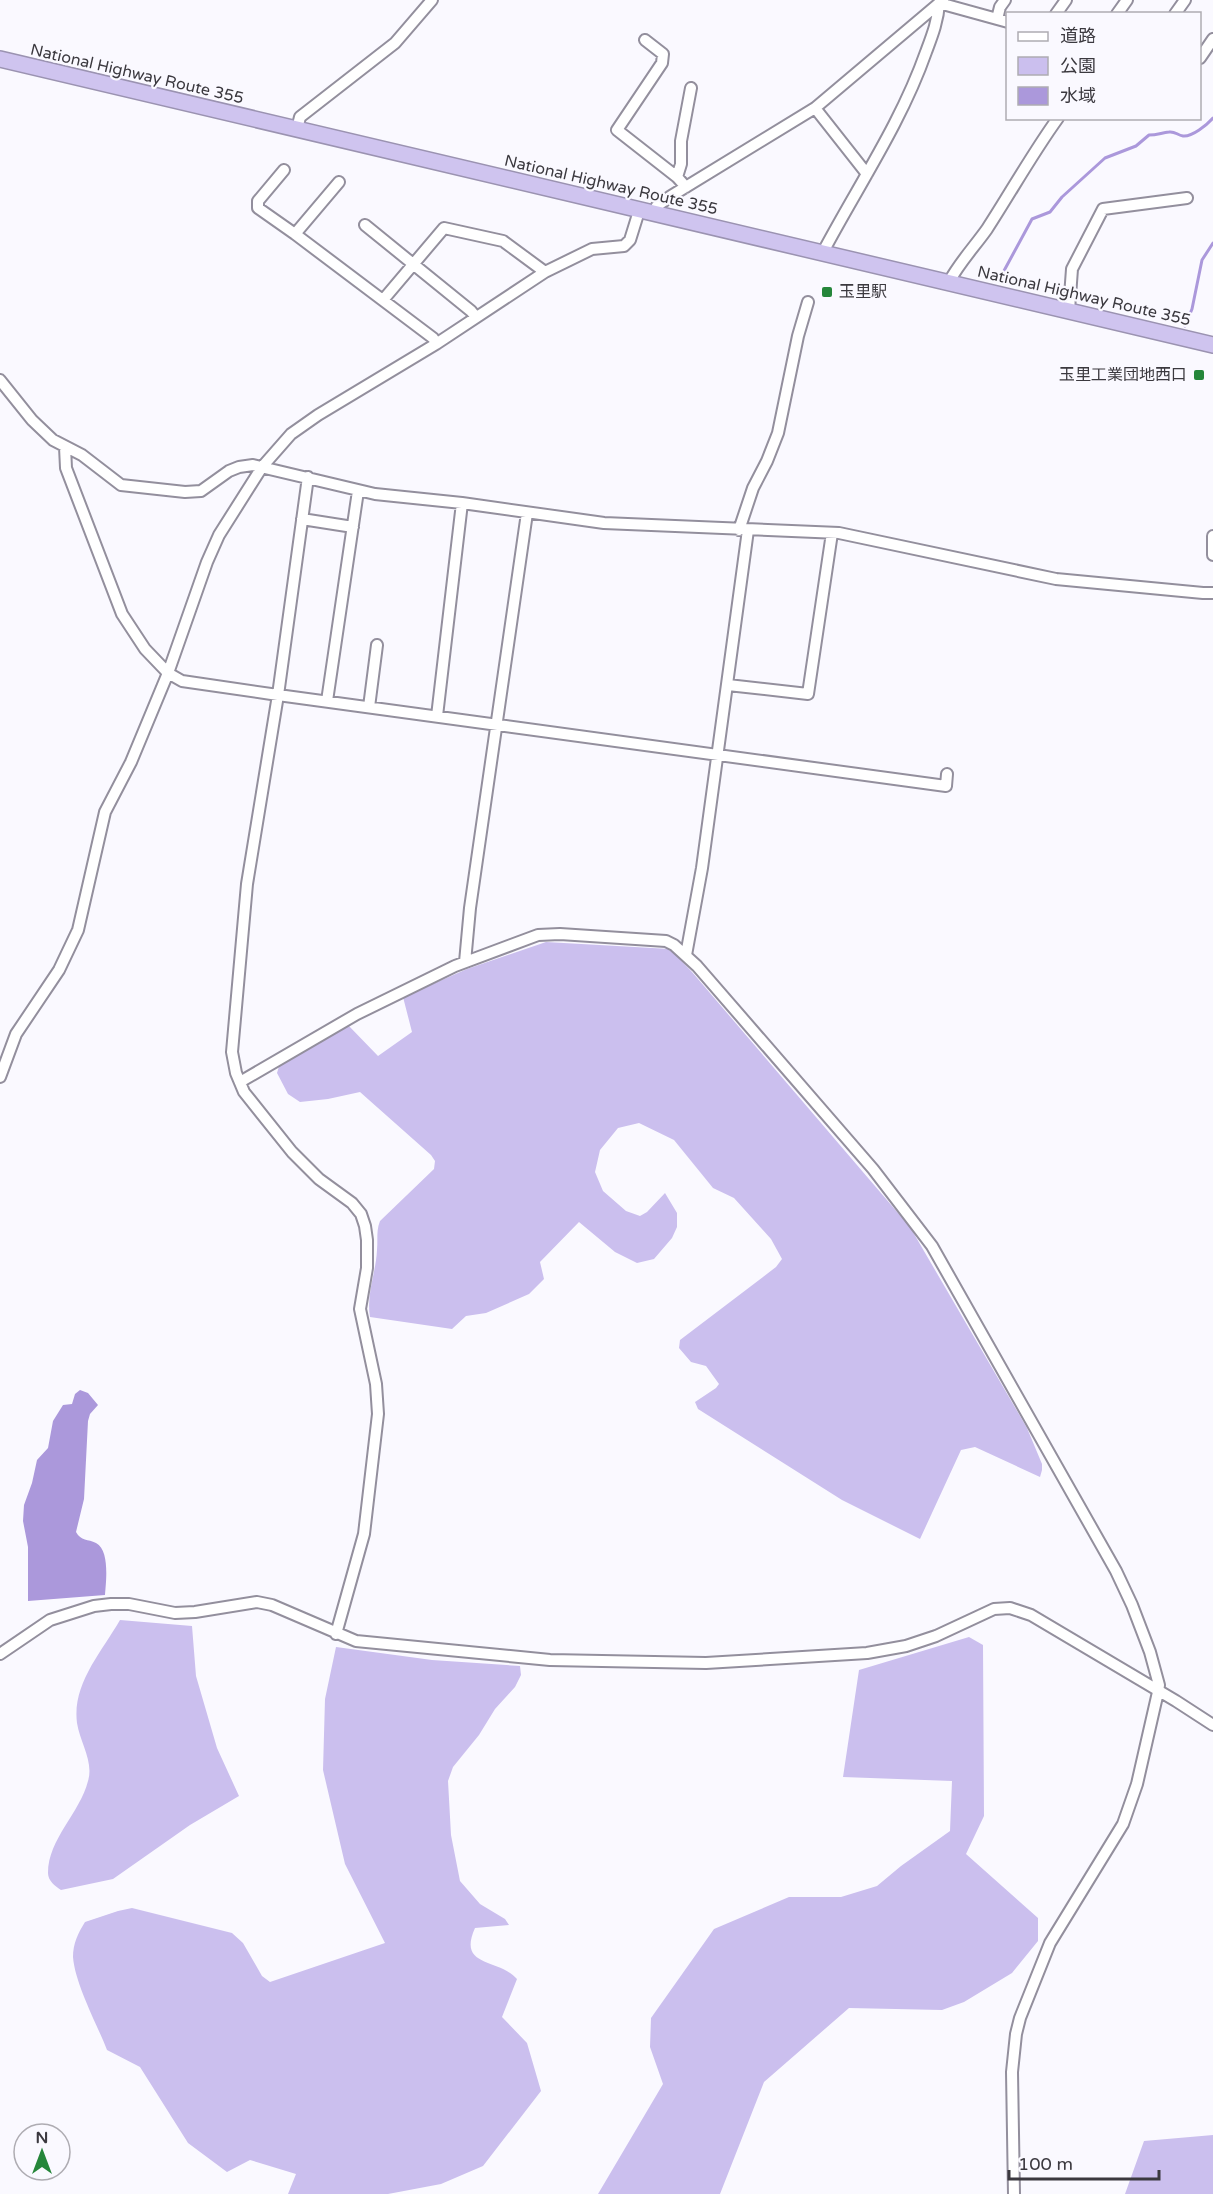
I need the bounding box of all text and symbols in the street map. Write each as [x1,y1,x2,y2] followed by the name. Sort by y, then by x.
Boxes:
[1006,12,1201,120] legend
[1060,25,1096,47] text: 道路
[28,40,246,108] street label: National Highway Route 355
[1060,55,1096,77] text: 公園
[1060,85,1096,107] text: 水域
[502,151,720,219] street label: National Highway Route 355
[975,262,1193,330] street label: National Highway Route 355
[839,282,887,302] place label: 玉里駅
[820,285,834,299] marker: 玉里駅
[1059,365,1187,385] place label: 玉里工業団地西口
[1192,368,1206,382] marker: 玉里工業団地西口
[12,2122,72,2182] north arrow
[36,2128,48,2148] text: N
[1009,2143,1159,2181] scale bar
[1018,2153,1073,2175] text: 100 m

